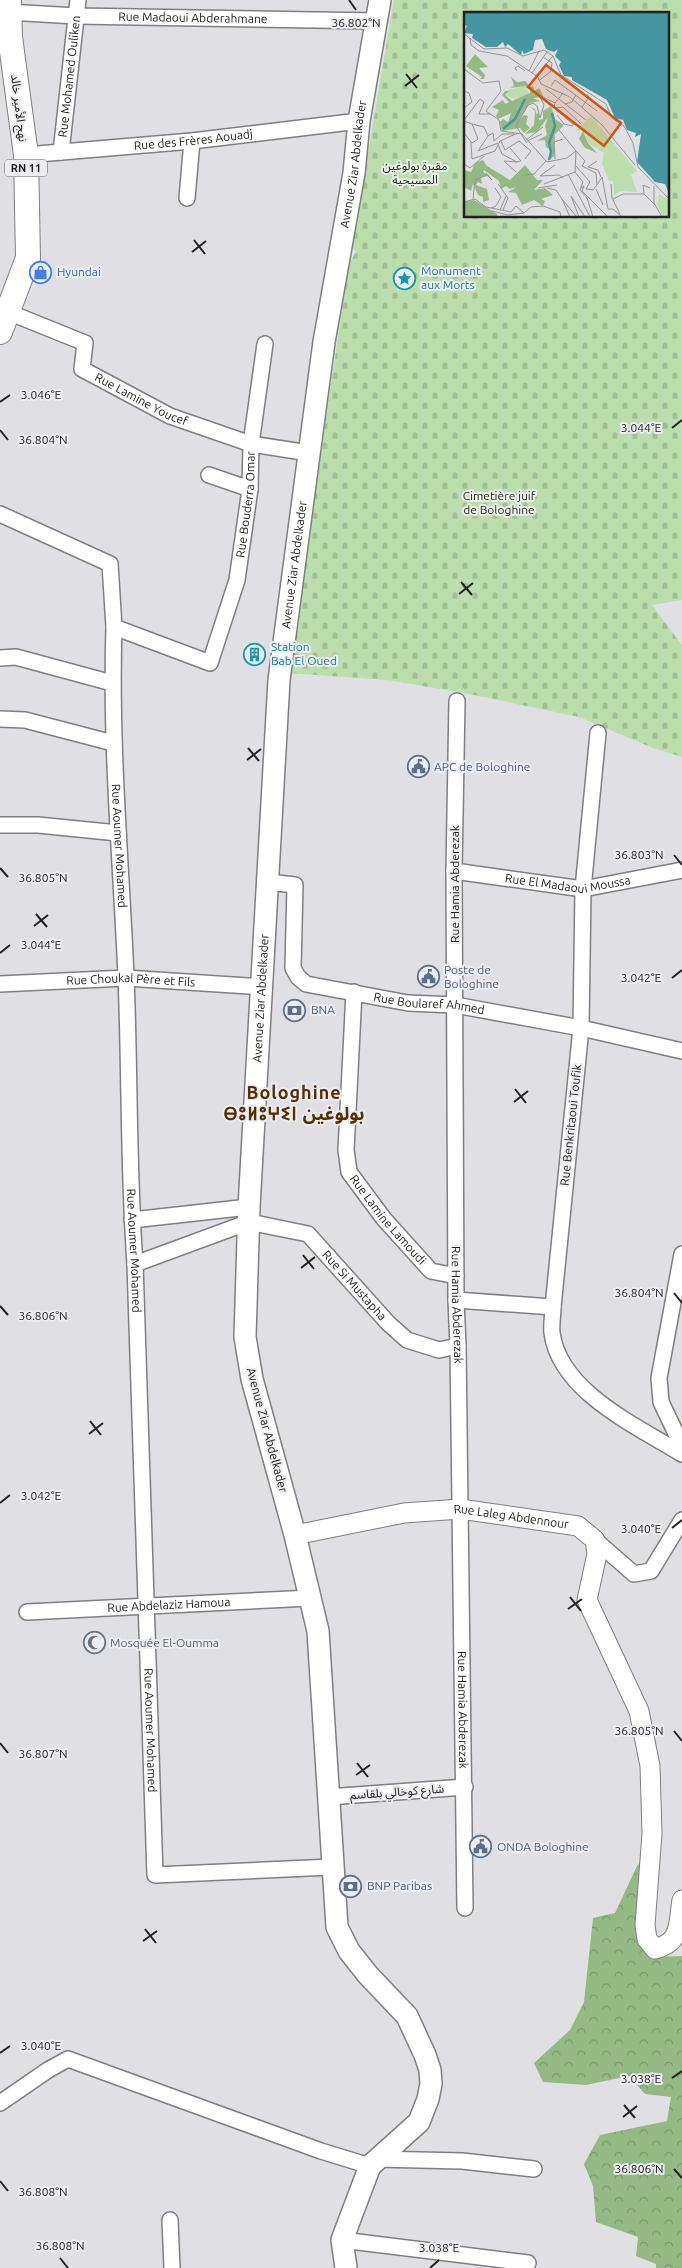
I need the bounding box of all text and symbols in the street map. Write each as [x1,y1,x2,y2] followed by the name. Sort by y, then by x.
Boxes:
[118,10,268,25] street label: Rue Madaoui Abderahmane
[464,12,670,218] inset map
[56,15,82,138] street label: Rue Mohamed Ouliken
[331,16,381,29] text: 36.802°N
[6,73,30,143] street label: نهج الأمير خالد
[337,99,369,229] street label: Avenue Ziar Abdelkader
[133,127,254,152] street label: Rue des Frères Aouadj
[382,159,448,187] park label: مقبرة بولوغين المسيحية
[5,160,47,177] road number: RN 11
[29,260,53,284] shop icon: Hyundai
[421,264,481,291] place label: Monument aux Morts
[57,265,101,278] place label: Hyundai
[393,266,417,290] place icon: Monument aux Morts
[93,370,190,428] street label: Rue Lamine Youcef
[21,388,62,401] text: 3.046°E
[621,421,662,434] text: 3.044°E
[18,433,68,446] text: 36.804°N
[233,450,257,559] street label: Rue Bouderra Omar
[463,489,536,516] park label: Cimetière juif de Bologhine
[279,500,309,629] street label: Avenue Ziar Abdelkader
[271,640,337,667] place label: Station Bab El Oued
[243,642,267,666] building icon: Station Bab El Oued
[406,755,430,779] public building icon: APC de Bologhine
[434,760,530,773] place label: APC de Bologhine
[110,784,129,908] street label: Rue Aoumer Mohamed
[448,825,461,943] street label: Rue Hamia Abderezak
[614,848,664,861] text: 36.803°N
[18,871,68,884] text: 36.805°N
[504,871,631,895] street label: Rue El Madaoui Moussa
[250,933,271,1063] street label: Avenue Ziar Abdelkader
[21,938,62,951] text: 3.044°E
[444,963,499,990] place label: Poste de Bologhine
[416,965,440,989] public building icon: Poste de Bologhine
[66,971,196,989] street label: Rue Choukal Père et Fils
[621,971,662,984] text: 3.042°E
[373,990,486,1016] street label: Rue Boularef Ahmed
[283,998,307,1022] bank icon: BNA
[311,1003,335,1016] place label: BNA
[558,1063,583,1186] street label: Rue Benkritaoui Toufik
[223,1082,365,1124] district label: Bologhine ⴱⵓⵍⵓⵖⵉⵏ بولوغين
[348,1172,429,1267] street label: Rue Lamine Lamoudi
[125,1188,144,1313] street label: Rue Aoumer Mohamed
[450,1246,465,1364] street label: Rue Hamia Abderezak
[320,1248,389,1323] street label: Rue Si Mustapha
[614,1286,664,1299] text: 36.804°N
[18,1309,68,1322] text: 36.806°N
[245,1366,291,1494] street label: Avenue Ziar Abdelkader
[21,1489,62,1502] text: 3.042°E
[453,1502,570,1531] street label: Rue Laleg Abdennour
[621,1522,662,1535] text: 3.040°E
[107,1595,231,1614] street label: Rue Abdelaziz Hamoua
[82,1631,106,1655] mosque icon: Mosquée El-Oumma
[110,1636,219,1649] place label: Mosquée El-Oumma
[456,1651,470,1769] street label: Rue Hamia Abderezak
[142,1668,159,1793] street label: Rue Aoumer Mohamed
[614,1724,664,1737] text: 36.805°N
[18,1747,68,1760] text: 36.807°N
[349,1782,445,1805] street label: شارع كوخالي بلقاسم
[469,1835,493,1859] public building icon: ONDA Bologhine
[497,1840,589,1853] place label: ONDA Bologhine
[339,1874,363,1898] bank icon: BNP Paribas
[367,1879,432,1892] place label: BNP Paribas
[21,2039,62,2052] text: 3.040°E
[621,2072,662,2085] text: 3.038°E
[614,2162,664,2175] text: 36.806°N
[18,2185,68,2198] text: 36.808°N
[35,2239,85,2252] text: 36.808°N
[419,2241,460,2254] text: 3.038°E

